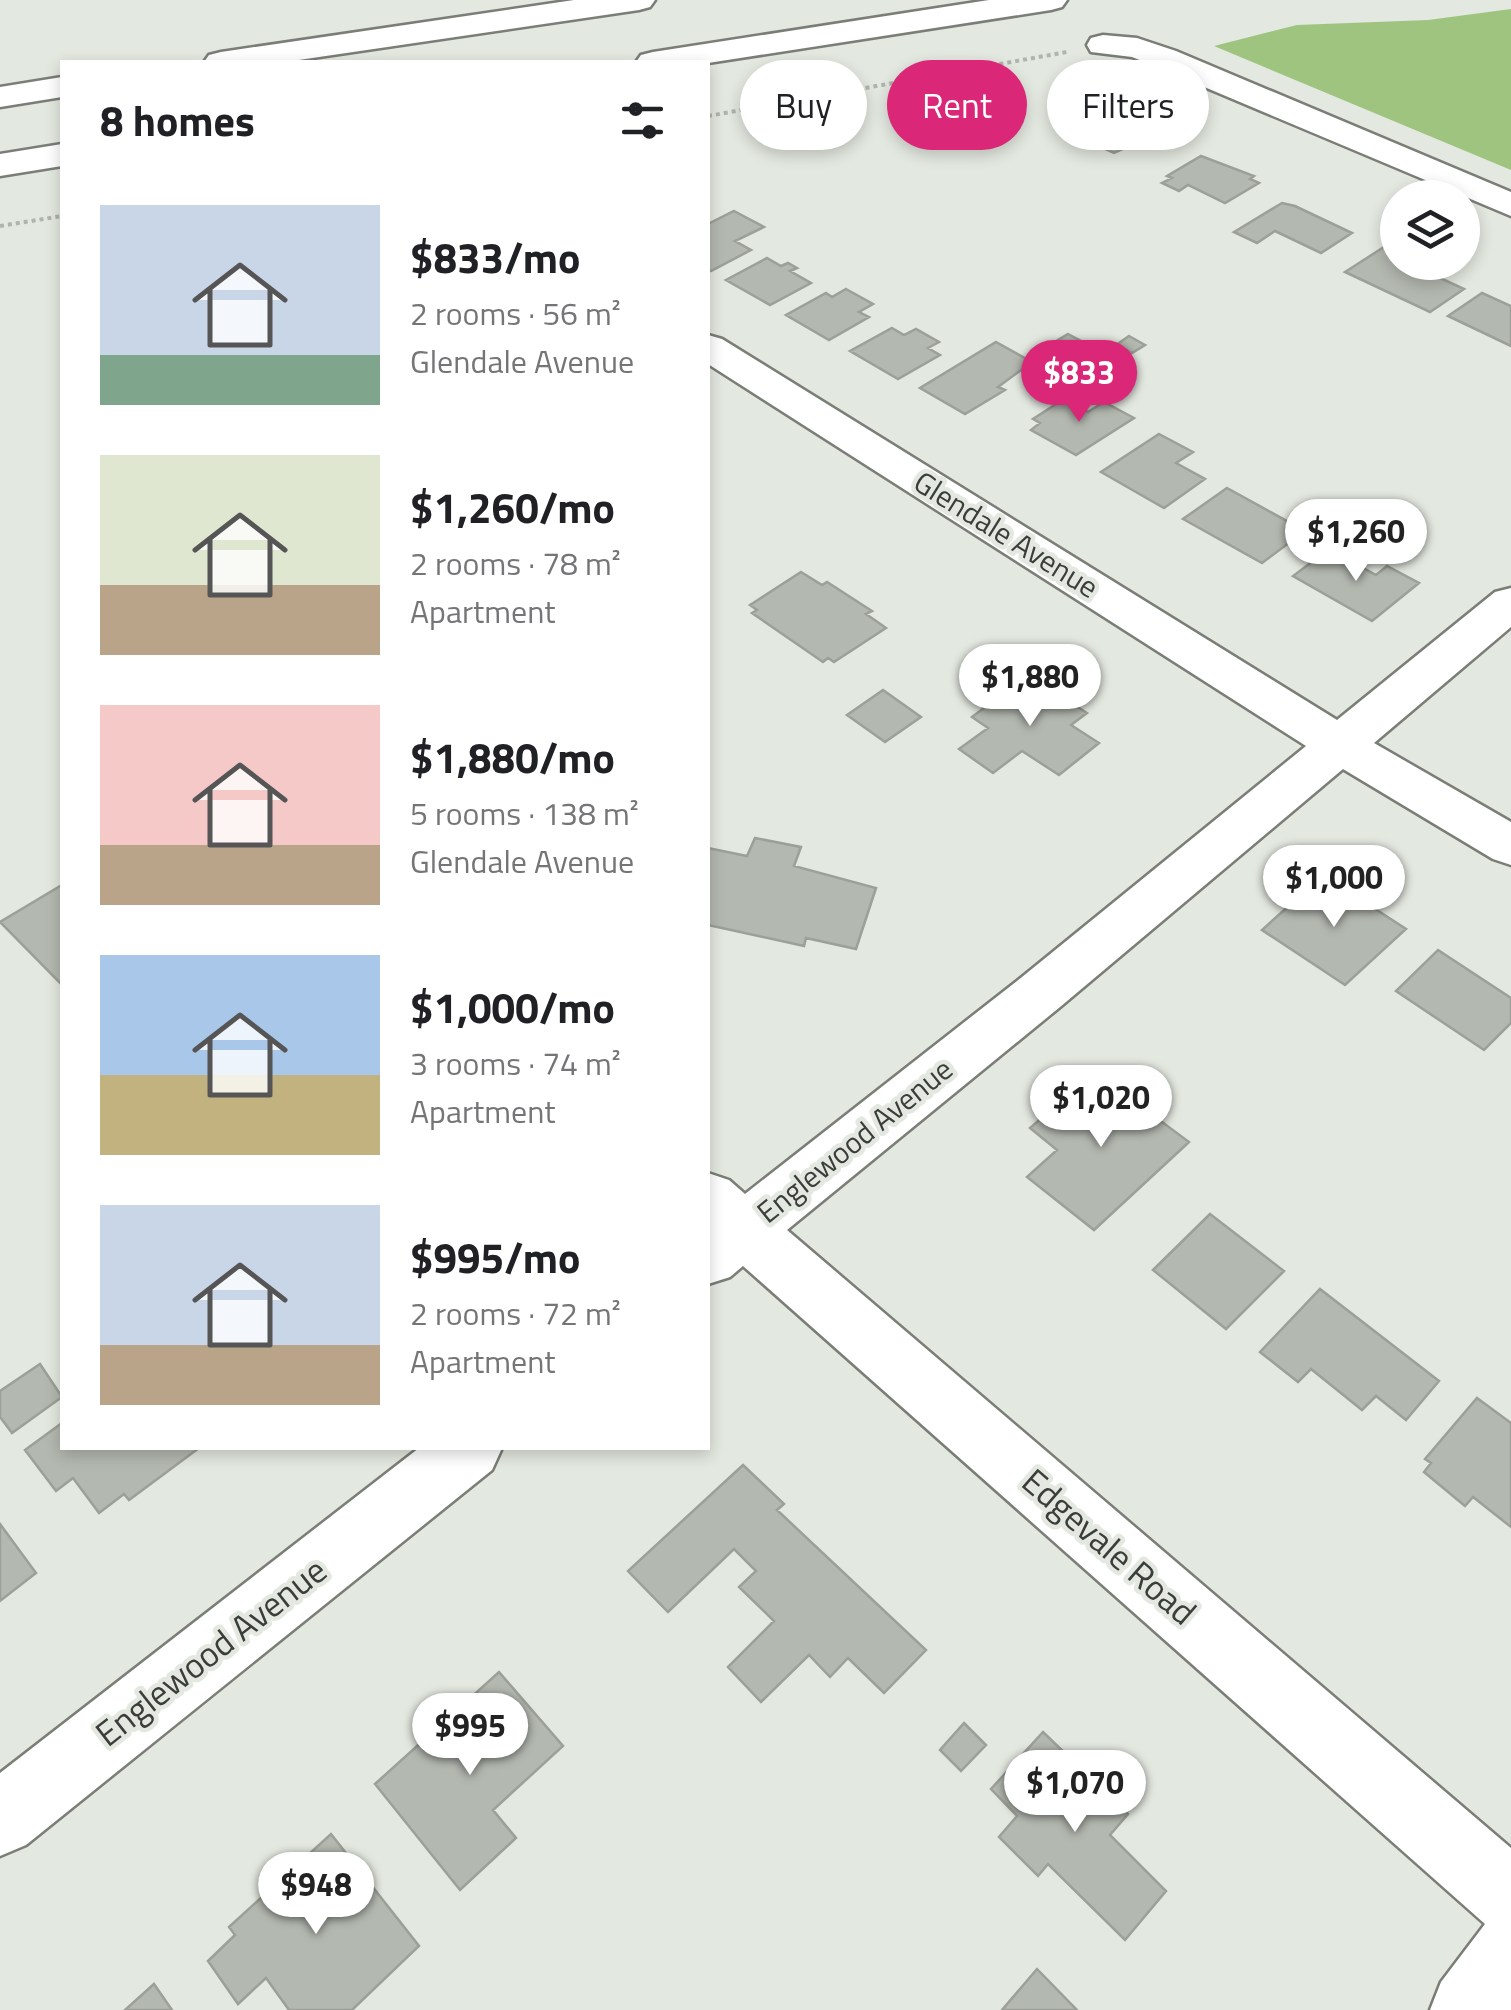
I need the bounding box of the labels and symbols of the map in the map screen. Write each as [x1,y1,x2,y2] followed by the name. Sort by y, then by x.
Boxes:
[1020,340,1138,425] pin: $833
[905,459,1108,609] street label: Glendale Avenue
[1275,499,1437,584] pin: $1,260
[949,644,1111,729] pin: $1,880
[1253,845,1415,930] pin: $1,000
[746,1047,962,1234] street label: Englewood Avenue
[1020,1065,1182,1150] pin: $1,020
[1010,1455,1209,1638] street label: Edgevale Road
[83,1543,338,1759] street label: Englewood Avenue
[411,1693,529,1778] pin: $995
[994,1750,1156,1835] pin: $1,070
[257,1852,375,1937] pin: $948

